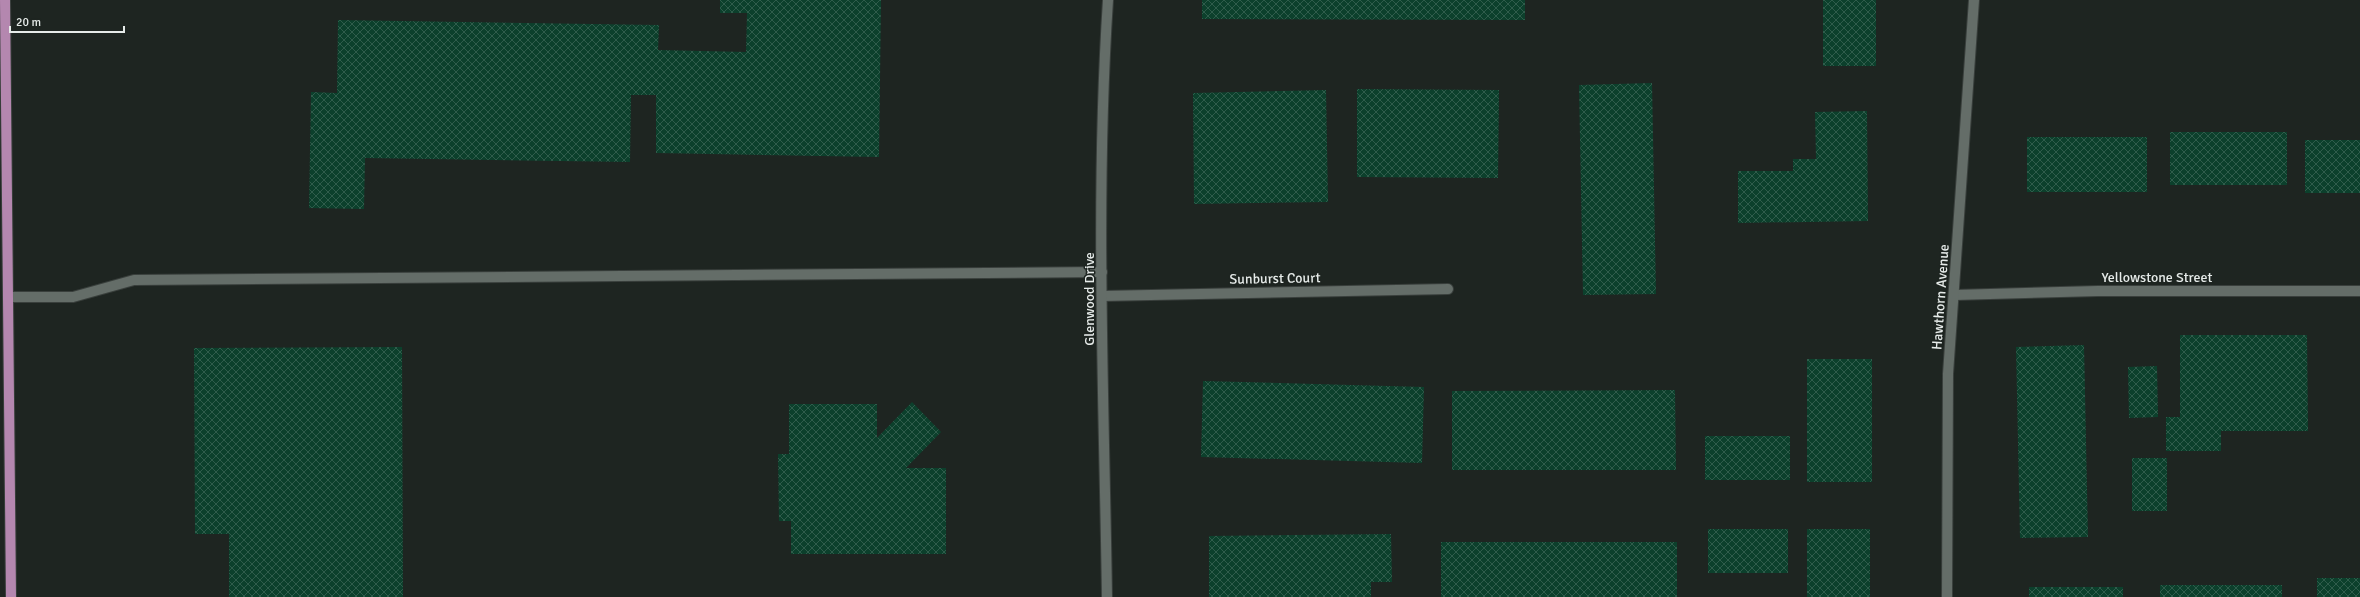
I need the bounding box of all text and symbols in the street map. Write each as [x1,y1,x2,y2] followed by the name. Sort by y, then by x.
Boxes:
[10,8,124,34] scale bar
[16,15,41,30] text: 20 m
[1928,243,1953,351] street label: Hawthorn Avenue
[1081,252,1098,346] street label: Glenwood Drive
[1229,269,1321,288] street label: Sunburst Court
[2102,269,2212,286] street label: Yellowstone Street

